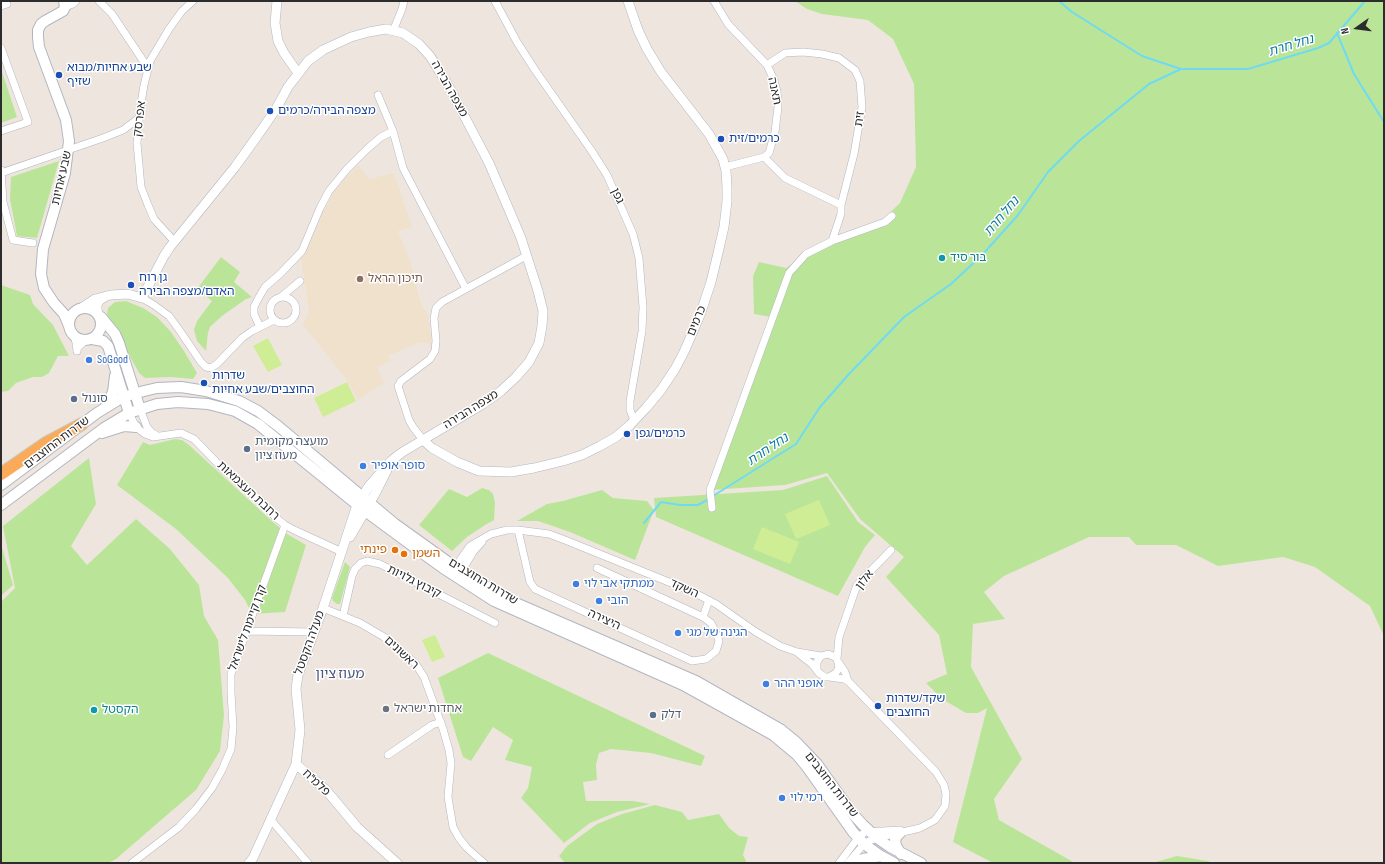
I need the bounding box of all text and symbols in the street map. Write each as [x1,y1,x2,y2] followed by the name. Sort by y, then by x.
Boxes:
[1337,8,1377,48] north arrow
[1338,27,1352,35] text: N
[1267,32,1315,60] water label: נחל חרת
[428,58,470,120] street label: מצפה הבירה
[67,61,152,89] place label: שבע אחיות/מבוא שזיף
[54,70,64,80] marker: שבע אחיות/מבוא שזיף
[764,76,784,106] street label: תאנה
[131,100,149,138] street label: אפרסק
[278,104,376,118] place label: מצפה הבירה/כרמים
[265,106,275,116] marker: מצפה הבירה/כרמים
[852,110,868,128] street label: זית
[729,132,780,146] place label: כרמים/זית
[716,134,726,144] marker: כרמים/זית
[49,149,75,207] street label: שבע אחיות
[607,186,627,206] street label: גפן
[981,194,1023,240] water label: נחל חרת
[950,251,986,265] place label: בור סיד
[937,253,947,263] marker: בור סיד
[139,271,234,299] place label: גן רוח האדם/מצפה הבירה
[368,272,423,286] place label: תיכון הראל
[355,274,365,284] marker: תיכון הראל
[126,280,136,290] marker: גן רוח האדם/מצפה הבירה
[684,304,710,338] street label: כרמים
[97,353,128,367] place label: SoGood
[84,355,94,365] marker: SoGood
[212,369,314,397] place label: שדרות החוצבים/שבע אחיות
[199,378,209,388] marker: שדרות החוצבים/שבע אחיות
[441,387,501,433] street label: מצפה הבירה
[82,392,108,406] place label: סונול
[69,394,79,404] marker: סונול
[21,414,93,472] street label: שדרות החוצבים
[635,427,686,441] place label: כרמים/גפן
[622,429,632,439] marker: כרמים/גפן
[744,431,792,469] water label: נחל חרת
[255,435,328,463] place label: מועצה מקומית מעוז ציון
[242,444,252,454] marker: מועצה מקומית מעוז ציון
[214,459,282,523] street label: רחבת העצמאות
[371,459,425,473] place label: סופר אופיר
[358,461,368,471] marker: סופר אופיר
[360,543,387,557] place label: פינתי
[390,545,400,555] marker: פינתי
[412,547,440,561] place label: השמן
[399,549,409,559] marker: השמן
[446,556,520,608] street label: שדרות החוצבים
[385,562,443,602] street label: קיבוץ גלויות
[853,567,877,593] street label: אלון
[667,576,701,602] street label: השקד
[584,577,654,591] place label: ממתקי אבי לוי
[571,579,581,589] marker: ממתקי אבי לוי
[226,583,270,673] street label: קרן קיימת לישראל
[607,594,628,608] place label: הובי
[594,596,604,606] marker: הובי
[585,606,623,634] street label: היצירה
[292,609,328,677] street label: מעלה הקסטל
[686,626,748,640] place label: הגינה של מגי
[673,628,683,638] marker: הגינה של מגי
[381,633,421,673] street label: ראשונים
[315,666,365,682] district label: מעוז ציון
[774,677,823,691] place label: אופני ההר
[761,679,771,689] marker: אופני ההר
[886,692,945,720] place label: שקד/שדרות החוצבים
[873,701,883,711] marker: שקד/שדרות החוצבים
[394,702,462,716] place label: אחדות ישראל
[102,703,139,717] place label: הקסטל
[381,704,391,714] marker: אחדות ישראל
[89,705,99,715] marker: הקסטל
[661,708,681,722] place label: דלק
[648,710,658,720] marker: דלק
[801,750,861,820] street label: שדרות החוצבים
[299,767,333,799] street label: פלמ"ח
[790,791,823,805] place label: רמי לוי
[777,793,787,803] marker: רמי לוי

